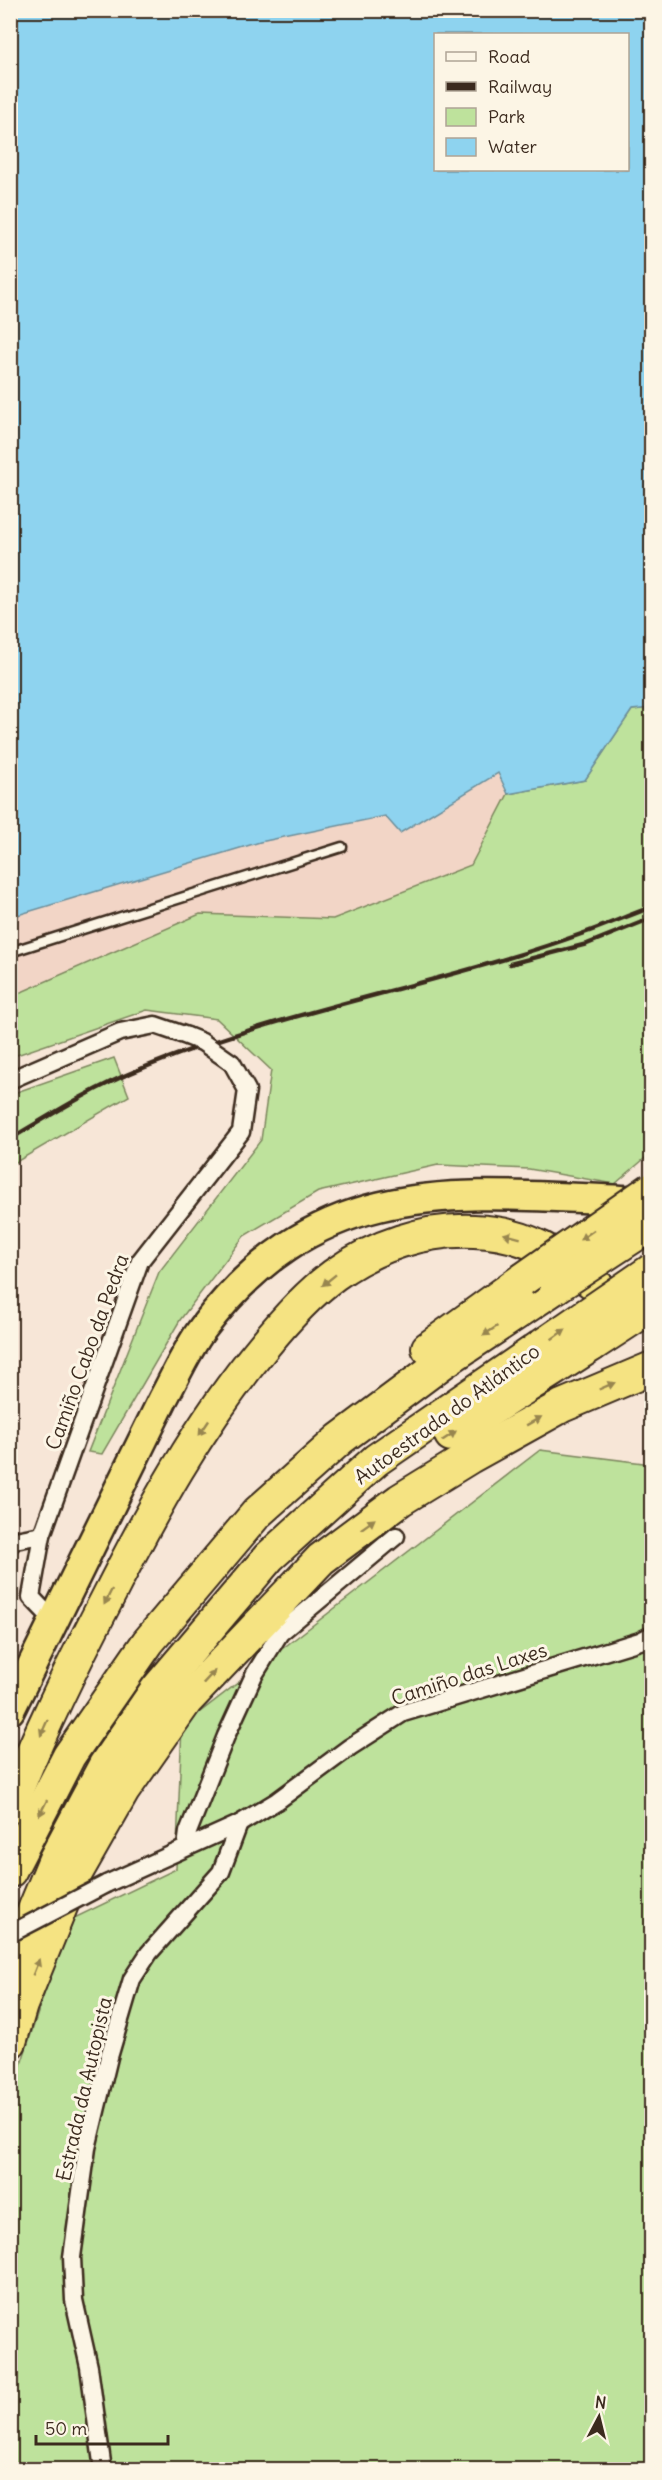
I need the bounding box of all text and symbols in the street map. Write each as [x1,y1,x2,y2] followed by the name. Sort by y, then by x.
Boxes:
[434,33,629,171] legend
[488,45,531,68] text: Road
[488,75,552,98] text: Railway
[488,105,525,128] text: Park
[488,135,538,158] text: Water
[579,1229,595,1241] one-way arrow
[503,1231,521,1241] one-way arrow
[39,1250,134,1453] street label: Camiño Cabo da Pedra
[321,1273,337,1286] one-way arrow
[482,1325,498,1336] one-way arrow
[551,1328,567,1340] one-way arrow
[349,1338,544,1489] street label: Autoestrada do Atlántico
[598,1381,616,1390] one-way arrow
[526,1416,543,1426] one-way arrow
[198,1419,210,1435] one-way arrow
[440,1430,456,1442] one-way arrow
[360,1518,376,1530] one-way arrow
[103,1588,113,1606] one-way arrow
[388,1637,550,1710] street label: Camiño das Laxes
[202,1670,215,1685] one-way arrow
[39,1720,49,1738] one-way arrow
[38,1800,47,1817] one-way arrow
[31,1957,41,1975] one-way arrow
[50,1994,117,2183] street label: Estrada da Autopista
[569,2387,629,2447] north arrow
[594,2392,608,2413] text: N
[36,2408,168,2446] scale bar
[45,2417,87,2440] text: 50 m

